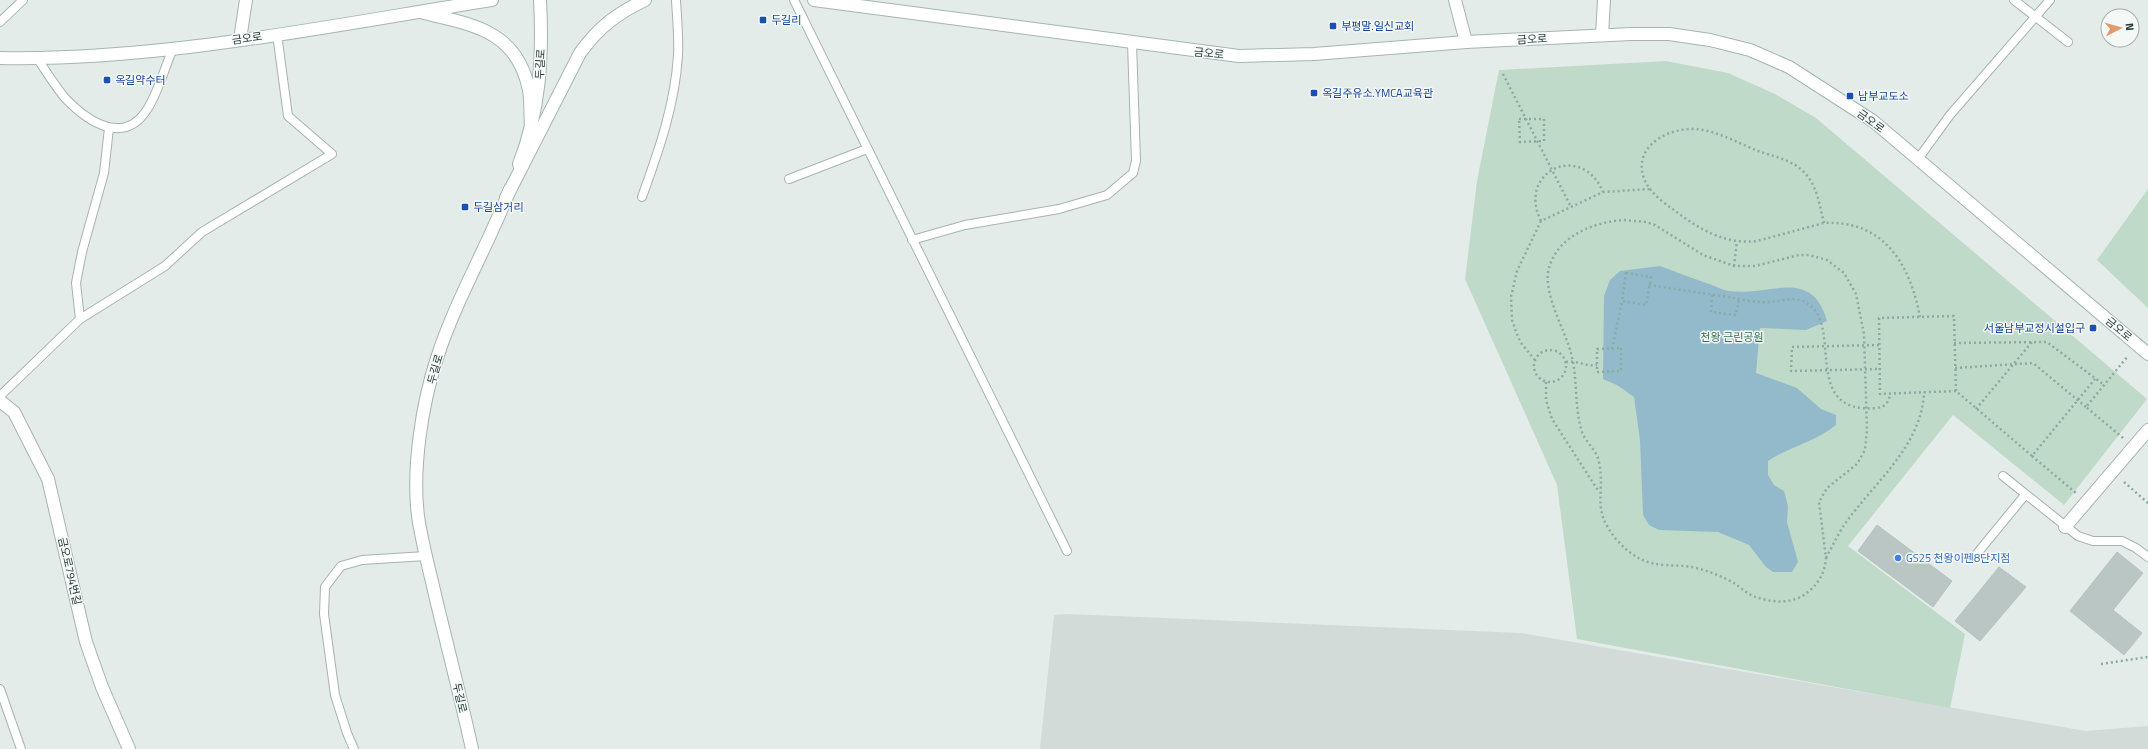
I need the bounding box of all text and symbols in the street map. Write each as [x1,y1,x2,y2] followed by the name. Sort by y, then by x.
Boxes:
[2100,8,2140,48] north arrow
[771,12,801,28] place label: 두길리
[758,15,768,25] marker: 두길리
[1341,18,1414,34] place label: 부평말.일신교회
[1328,21,1338,31] marker: 부평말.일신교회
[2122,22,2138,32] text: N
[231,28,263,48] street label: 금오로
[1516,30,1548,48] street label: 금오로
[1193,43,1225,63] street label: 금오로
[531,48,549,80] street label: 두길로
[115,72,166,88] place label: 옥길약수터
[102,75,112,85] marker: 옥길약수터
[1322,85,1433,101] place label: 옥길주유소.YMCA교육관
[1309,88,1319,98] marker: 옥길주유소.YMCA교육관
[1858,88,1909,104] place label: 남부교도소
[1845,91,1855,101] marker: 남부교도소
[1854,106,1888,136] street label: 금오로
[473,199,524,215] place label: 두길삼거리
[460,202,470,212] marker: 두길삼거리
[2102,313,2136,345] street label: 금오로
[1984,320,2085,336] place label: 서울남부교정시설입구
[2088,323,2098,333] marker: 서울남부교정시설입구
[1700,329,1764,345] park label: 천왕 근린공원
[423,352,447,386] street label: 두길로
[54,536,86,606] street label: 금오로794번길
[1906,550,2010,566] place label: GS25 천왕이펜8단지점
[1893,553,1903,563] marker: GS25 천왕이펜8단지점
[449,681,471,715] street label: 두길로

